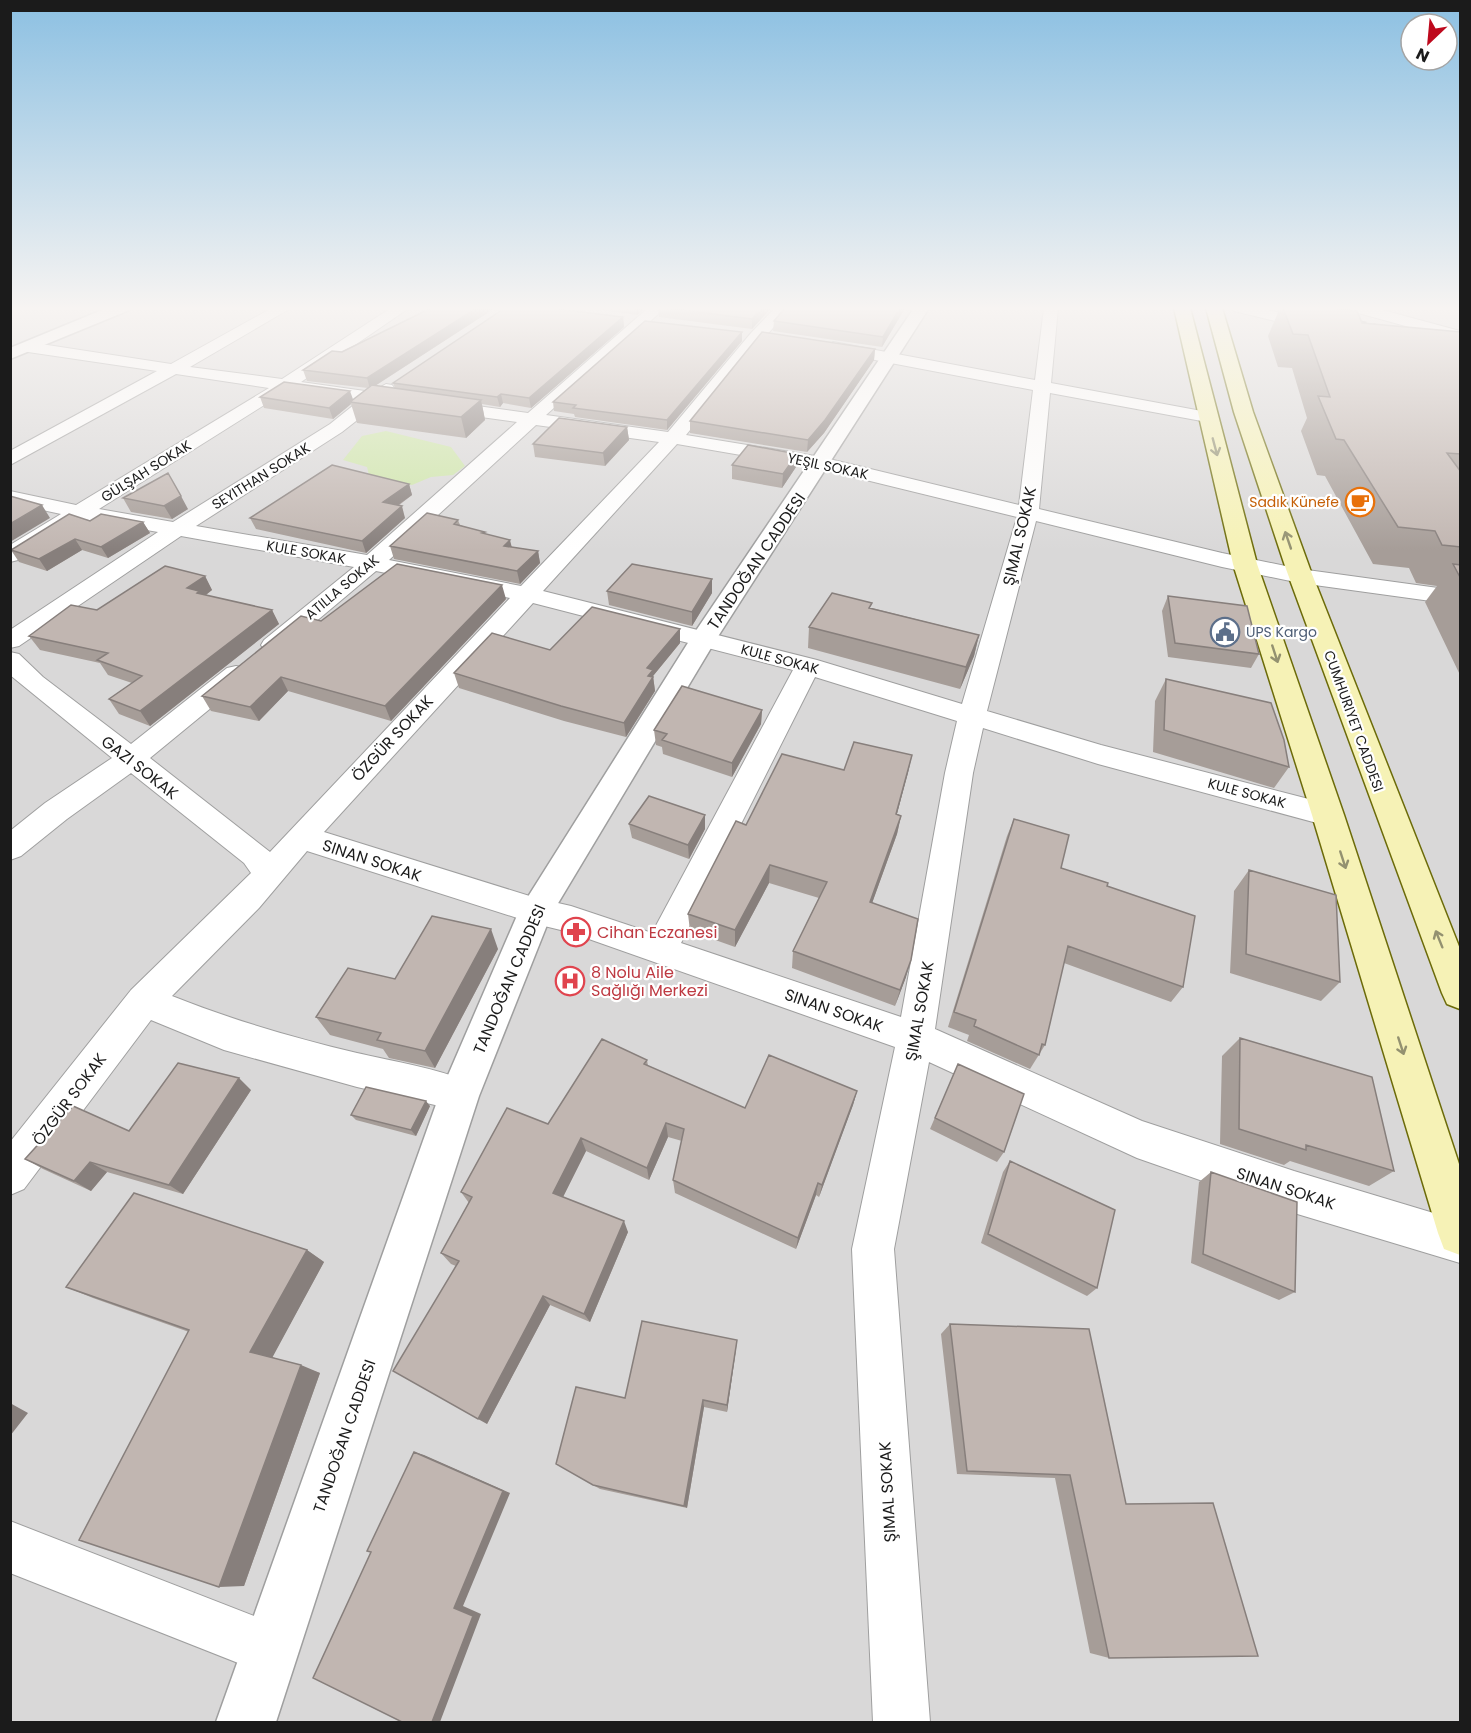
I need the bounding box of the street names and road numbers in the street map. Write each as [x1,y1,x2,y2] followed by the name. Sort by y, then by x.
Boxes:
[97,435,195,507] street label: GÜLŞAH SOKAK
[208,437,315,514] street label: SEYITHAN SOKAK
[786,448,871,484] street label: YEŞIL SOKAK
[997,484,1042,588] street label: ŞIMAL SOKAK
[702,488,811,634] street label: TANDOĞAN CADDESI
[265,535,348,569] street label: KULE SOKAK
[301,550,384,624] street label: ATILLA SOKAK
[739,639,822,679] street label: KULE SOKAK
[1319,648,1389,794] street label: CUMHURIYET CADDESI
[346,690,439,787] street label: ÖZGÜR SOKAK
[96,730,183,805] street label: GAZI SOKAK
[1206,773,1289,813] street label: KULE SOKAK
[319,834,425,887] street label: SINAN SOKAK
[467,901,551,1058] street label: TANDOĞAN CADDESI
[899,959,940,1063] street label: ŞIMAL SOKAK
[781,983,887,1038] street label: SINAN SOKAK
[27,1048,112,1150] street label: ÖZGÜR SOKAK
[1233,1162,1339,1215] street label: SINAN SOKAK
[307,1356,381,1516] street label: TANDOĞAN CADDESI
[873,1441,902,1543] street label: ŞIMAL SOKAK

